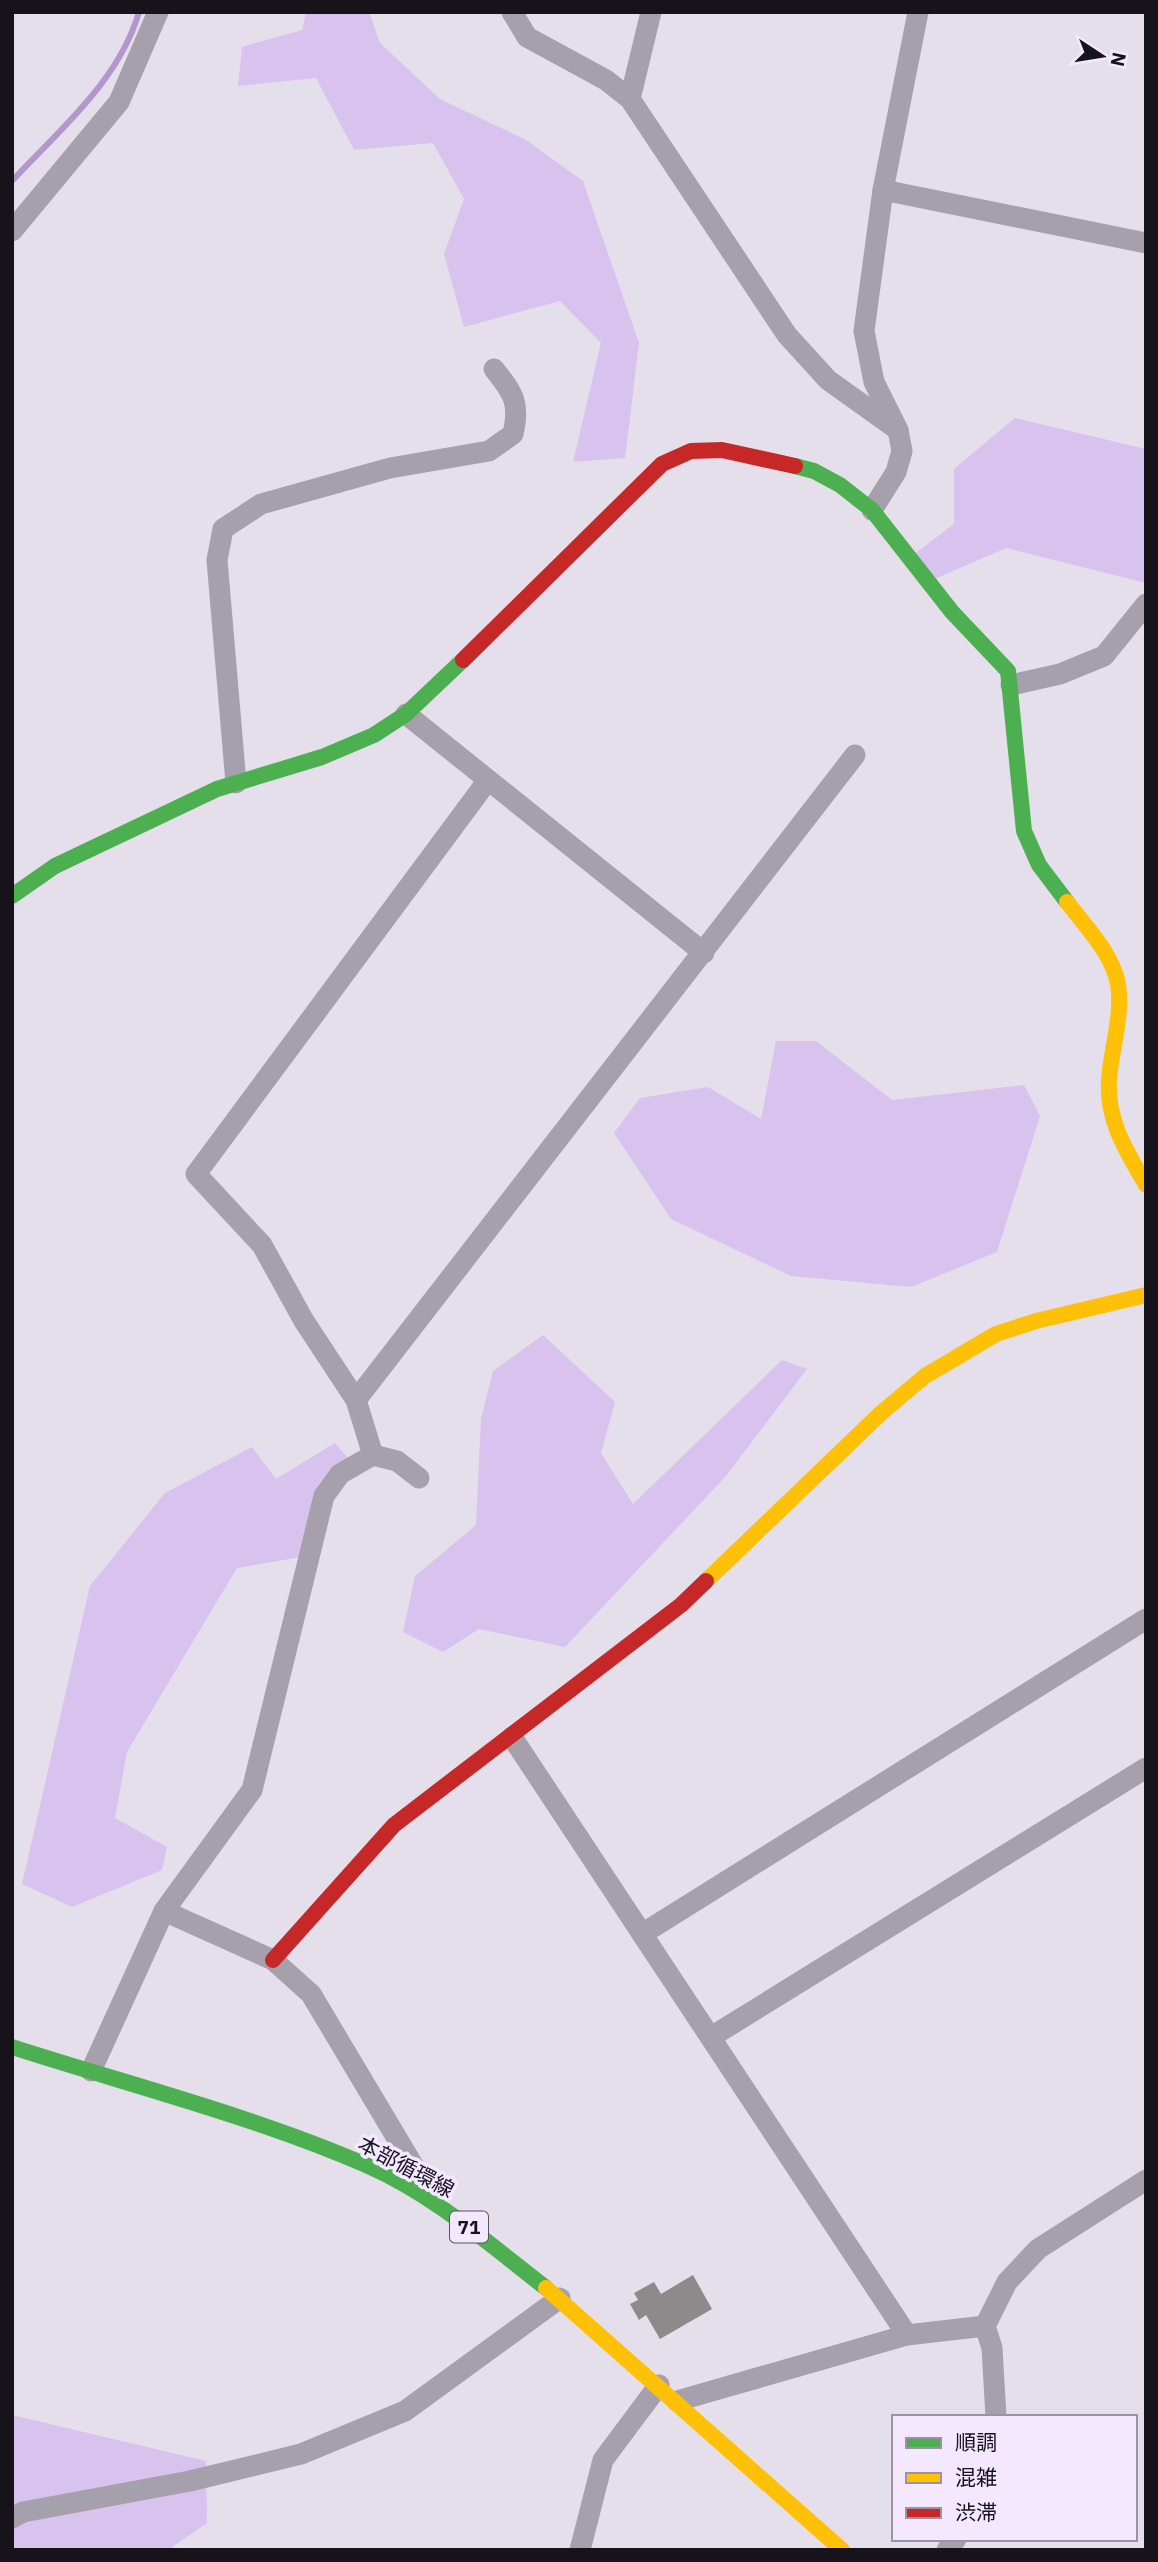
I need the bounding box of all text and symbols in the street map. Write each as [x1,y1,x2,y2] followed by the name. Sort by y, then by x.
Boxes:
[1067,21,1137,91] north arrow
[1105,50,1132,69] text: N
[354,2129,459,2203] street label: 本部循環線
[450,2212,488,2242] road number: 71
[892,2415,1137,2541] legend
[955,2428,997,2456] text: 順調
[955,2463,997,2491] text: 混雑
[955,2498,997,2526] text: 渋滞

